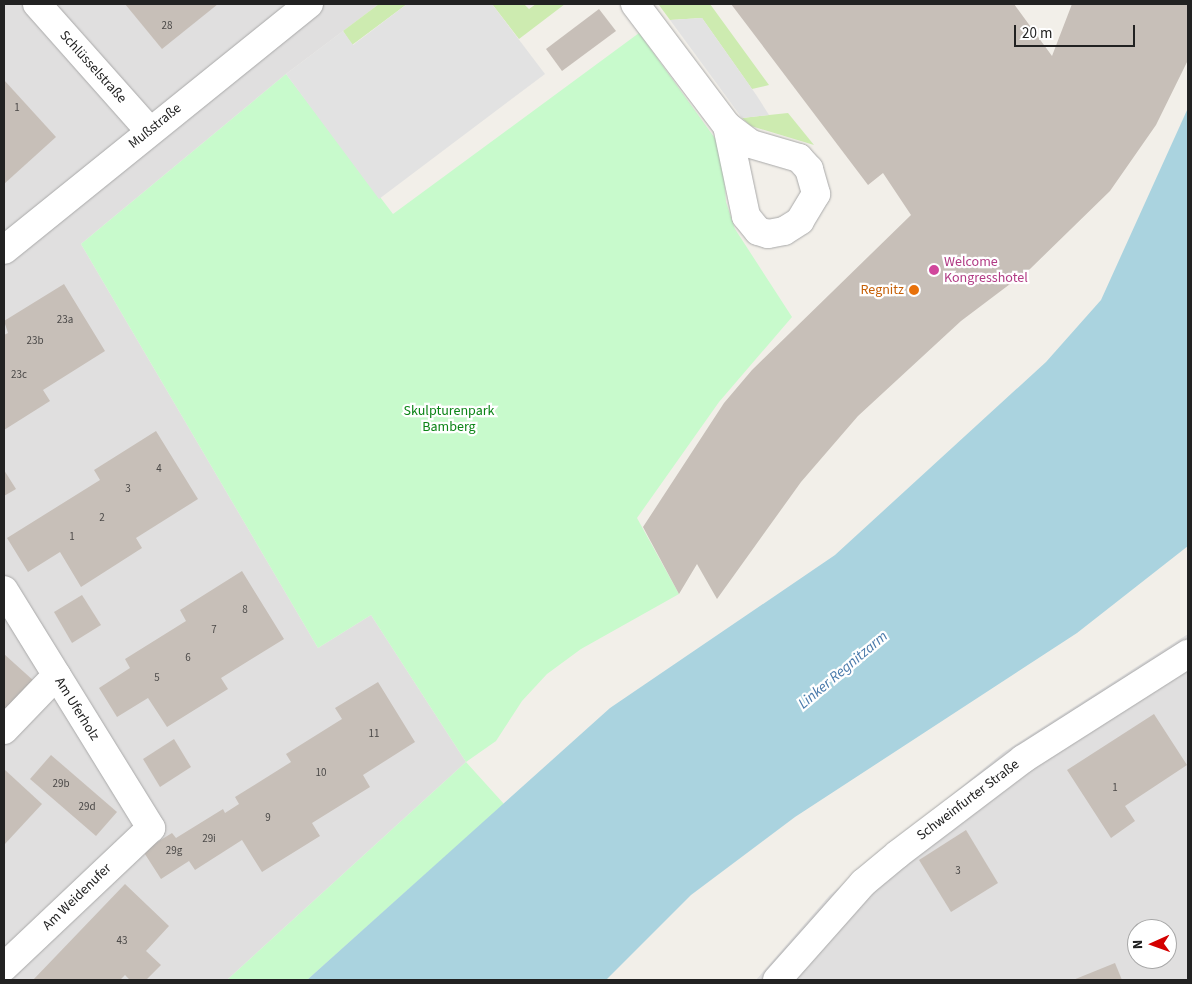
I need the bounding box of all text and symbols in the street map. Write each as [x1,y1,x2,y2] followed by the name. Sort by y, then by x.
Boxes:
[1017,15,1138,47] scale bar
[162,19,172,33] house number: 28
[1022,23,1052,44] text: 20 m
[56,27,130,107] street label: Schlüsselstraße
[125,100,185,152] street label: Mußstraße
[14,101,20,115] house number: 1
[944,254,1028,286] place label: Welcome Kongresshotel
[928,264,940,276] marker: Welcome Kongresshotel
[861,282,904,298] place label: Regnitz
[908,284,920,296] marker: Regnitz
[57,313,73,327] house number: 23a
[26,334,44,348] house number: 23b
[11,368,27,382] house number: 23c
[403,403,495,436] park label: Skulpturenpark Bamberg
[156,462,162,476] house number: 4
[125,482,131,496] house number: 3
[99,511,105,525] house number: 2
[69,530,75,544] house number: 1
[242,603,248,617] house number: 8
[211,623,217,637] house number: 7
[795,627,891,713] water label: Linker Regnitzarm
[185,651,191,665] house number: 6
[154,671,160,685] house number: 5
[51,674,103,744] street label: Am Uferholz
[369,727,379,741] house number: 11
[914,756,1022,844] street label: Schweinfurter Straße
[316,766,326,780] house number: 10
[52,777,70,791] house number: 29b
[1112,781,1118,795] house number: 1
[78,800,96,814] house number: 29d
[265,811,271,825] house number: 9
[202,832,216,846] house number: 29i
[166,844,182,858] house number: 29g
[39,860,115,934] street label: Am Weidenufer
[955,864,961,878] house number: 3
[1127,919,1177,969] north arrow
[117,934,127,948] house number: 43
[1128,939,1148,949] text: N

